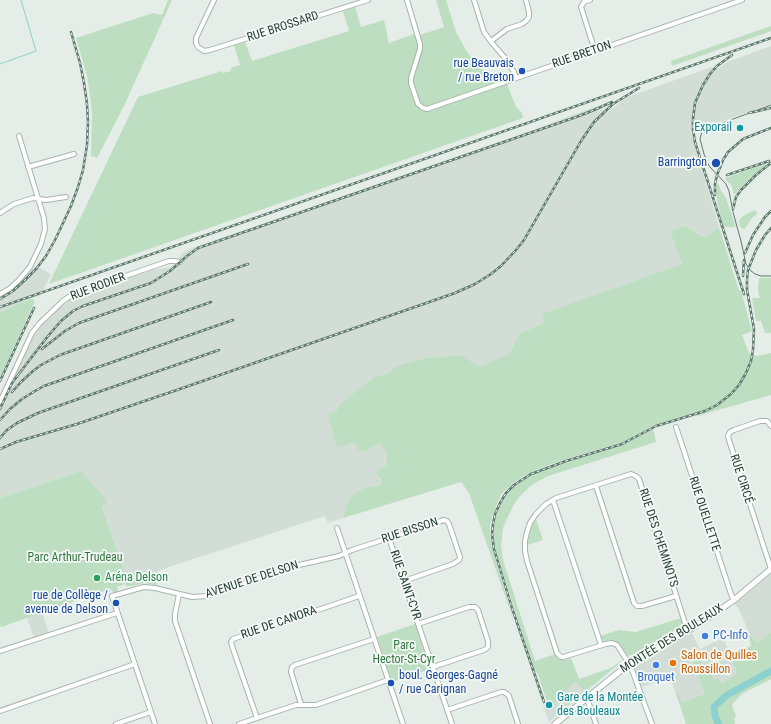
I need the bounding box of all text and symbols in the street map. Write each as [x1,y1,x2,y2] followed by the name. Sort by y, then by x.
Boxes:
[245,9,321,45] street label: RUE BROSSARD
[551,38,613,72] street label: RUE BRETON
[453,57,514,85] place label: rue Beauvais / rue Breton
[517,66,527,76] marker: rue Beauvais / rue Breton
[694,121,732,135] place label: Exporail
[735,123,745,133] marker: Exporail
[658,156,707,170] place label: Barrington
[710,157,722,169] marker: Barrington
[69,270,127,304] street label: RUE RODIER
[726,453,756,505] street label: RUE CIRCÉ
[685,475,723,553] street label: RUE OUELLETTE
[635,487,681,589] street label: RUE DES CHEMINOTS
[380,515,440,547] street label: RUE BISSON
[386,548,424,622] street label: RUE SAINT-CYR
[27,551,123,565] park label: Parc Arthur-Trudeau
[204,558,300,602] street label: AVENUE DE DELSON
[105,571,168,585] place label: Aréna Delson
[92,573,102,583] marker: Aréna Delson
[25,589,108,617] place label: rue de Collège / avenue de Delson
[111,598,121,608] marker: rue de Collège / avenue de Delson
[618,601,726,677] street label: MONTÉE DES BOULEAUX
[239,603,319,643] street label: RUE DE CANORA
[713,629,748,643] place label: PC-Info
[700,631,710,641] marker: PC-Info
[373,639,435,667] park label: Parc Hector-St-Cyr
[681,649,757,677] place label: Salon de Quilles Roussillon
[668,658,678,668] marker: Salon de Quilles Roussillon
[651,660,661,670] marker: Broquet
[399,669,498,697] place label: boul. Georges-Gagné / rue Carignan
[637,671,675,685] place label: Broquet
[386,678,396,688] marker: boul. Georges-Gagné / rue Carignan
[557,691,643,719] place label: Gare de la Montée des Bouleaux
[544,700,554,710] marker: Gare de la Montée des Bouleaux

